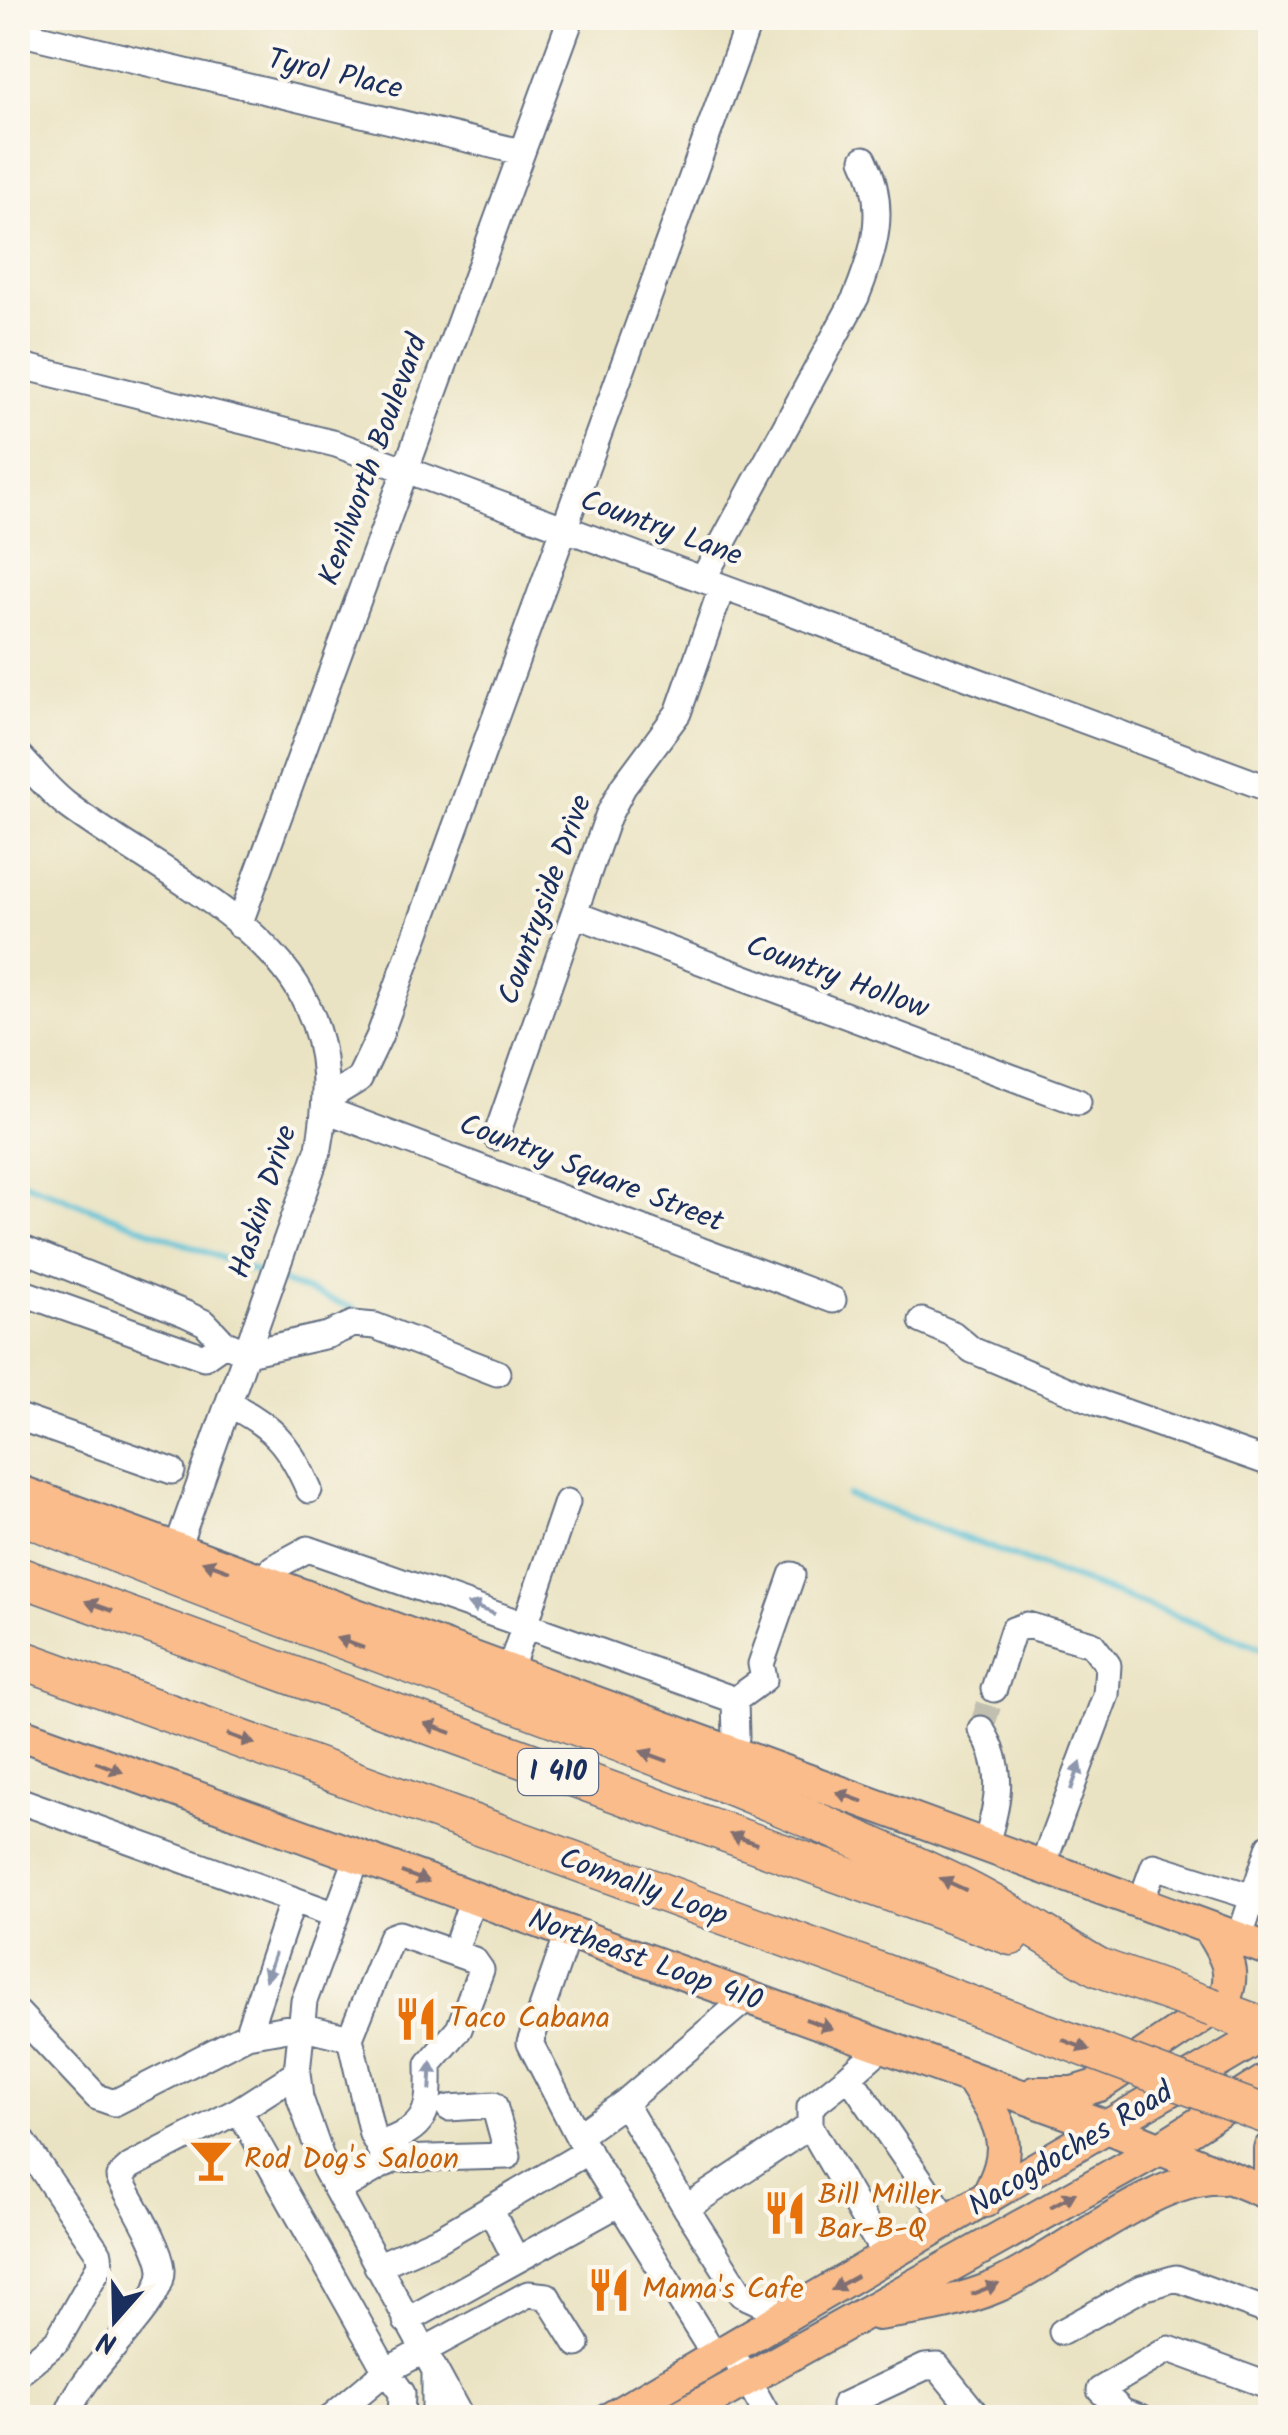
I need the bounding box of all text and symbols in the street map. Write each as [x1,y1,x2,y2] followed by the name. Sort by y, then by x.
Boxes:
[263,36,407,114] street label: Tyrol Place
[306,326,442,593] street label: Kenilworth Boulevard
[573,477,749,581] street label: Country Lane
[486,788,606,1012] street label: Countryside Drive
[739,923,936,1034] street label: Country Hollow
[452,1101,731,1247] street label: Country Square Street
[217,1119,311,1285] street label: Haskin Drive
[200,1558,230,1573] one-way arrow
[84,1598,114,1613] one-way arrow
[465,1601,495,1616] one-way arrow
[334,1635,364,1650] one-way arrow
[422,1720,452,1735] one-way arrow
[226,1732,256,1747] one-way arrow
[639,1748,669,1763] one-way arrow
[518,1749,598,1795] road number: I 410
[94,1760,124,1776] one-way arrow
[1069,1760,1084,1790] one-way arrow
[835,1789,865,1804] one-way arrow
[728,1831,758,1846] one-way arrow
[552,1835,734,1941] street label: Connally Loop
[400,1870,430,1885] one-way arrow
[938,1875,967,1892] one-way arrow
[521,1896,769,2026] street label: Northeast Loop 410
[262,1952,277,1982] one-way arrow
[392,1995,440,2043] restaurant icon: Taco Cabana
[449,1995,610,2043] place label: Taco Cabana
[804,2017,834,2032] one-way arrow
[1061,2038,1091,2054] one-way arrow
[423,2060,439,2091] one-way arrow
[959,2069,1184,2230] street label: Nacogdoches Road
[187,2136,235,2184] bar icon: Rod Dog's Saloon
[244,2136,459,2184] place label: Rod Dog's Saloon
[818,2172,942,2254] place label: Bill Miller Bar-B-Q
[761,2189,809,2237] restaurant icon: Bill Miller Bar-B-Q
[1049,2191,1078,2208] one-way arrow
[585,2266,633,2314] restaurant icon: Mama's Cafe
[642,2266,804,2314] place label: Mama's Cafe
[65,2270,165,2370] north arrow
[830,2273,858,2291] one-way arrow
[971,2281,1001,2296] one-way arrow
[91,2317,123,2365] text: N

